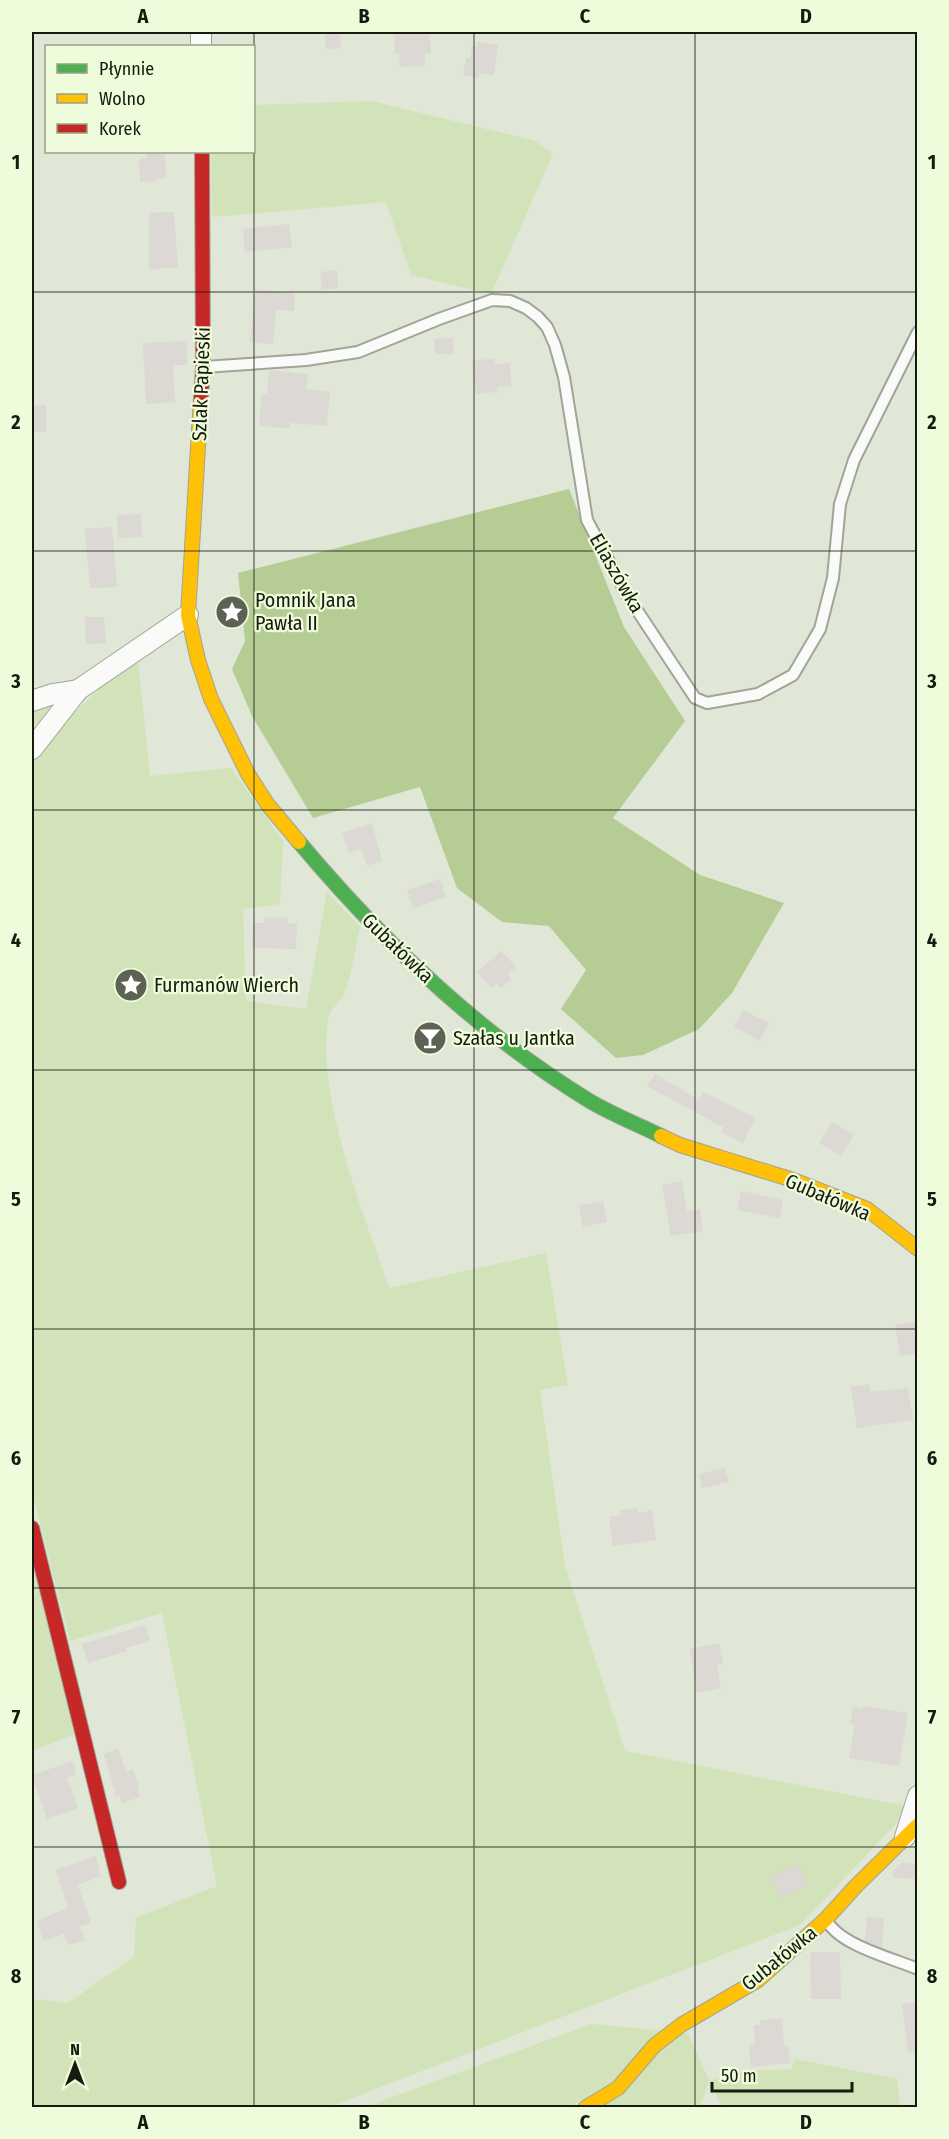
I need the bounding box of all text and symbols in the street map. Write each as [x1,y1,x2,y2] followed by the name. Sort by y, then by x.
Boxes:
[137,4,150,28] text: A
[358,4,370,28] text: B
[580,4,591,28] text: C
[800,4,812,28] text: D
[45,45,255,153] legend
[99,58,154,80] text: Płynnie
[99,88,145,110] text: Wolno
[99,118,141,140] text: Korek
[12,150,20,174] text: 1
[928,150,936,174] text: 1
[187,326,215,442] street label: Szlak Papieski
[10,410,21,434] text: 2
[926,410,937,434] text: 2
[585,529,649,617] street label: Eliaszówka
[255,588,356,635] place label: Pomnik Jana Pawła II
[214,594,250,630] place icon: Pomnik Jana Pawła II
[10,669,21,693] text: 3
[926,669,937,693] text: 3
[357,908,439,988] street label: Gubałówka
[11,928,21,952] text: 4
[927,928,937,952] text: 4
[113,967,149,1003] place icon: Furmanów Wierch
[154,973,299,997] place label: Furmanów Wierch
[412,1020,448,1056] bar icon: Szałas u Jantka
[453,1026,575,1050] place label: Szałas u Jantka
[782,1168,874,1226] street label: Gubałówka
[11,1187,21,1211] text: 5
[927,1187,937,1211] text: 5
[11,1446,21,1470] text: 6
[927,1446,937,1470] text: 6
[12,1705,21,1729] text: 7
[928,1705,937,1729] text: 7
[736,1920,822,1996] street label: Gubałówka
[11,1964,22,1988] text: 8
[927,1964,938,1988] text: 8
[45,2034,105,2094] north arrow
[70,2040,80,2059] text: N
[712,2055,852,2093] scale bar
[721,2065,757,2087] text: 50 m
[137,2110,150,2134] text: A
[358,2110,370,2134] text: B
[580,2110,591,2134] text: C
[800,2110,812,2134] text: D

